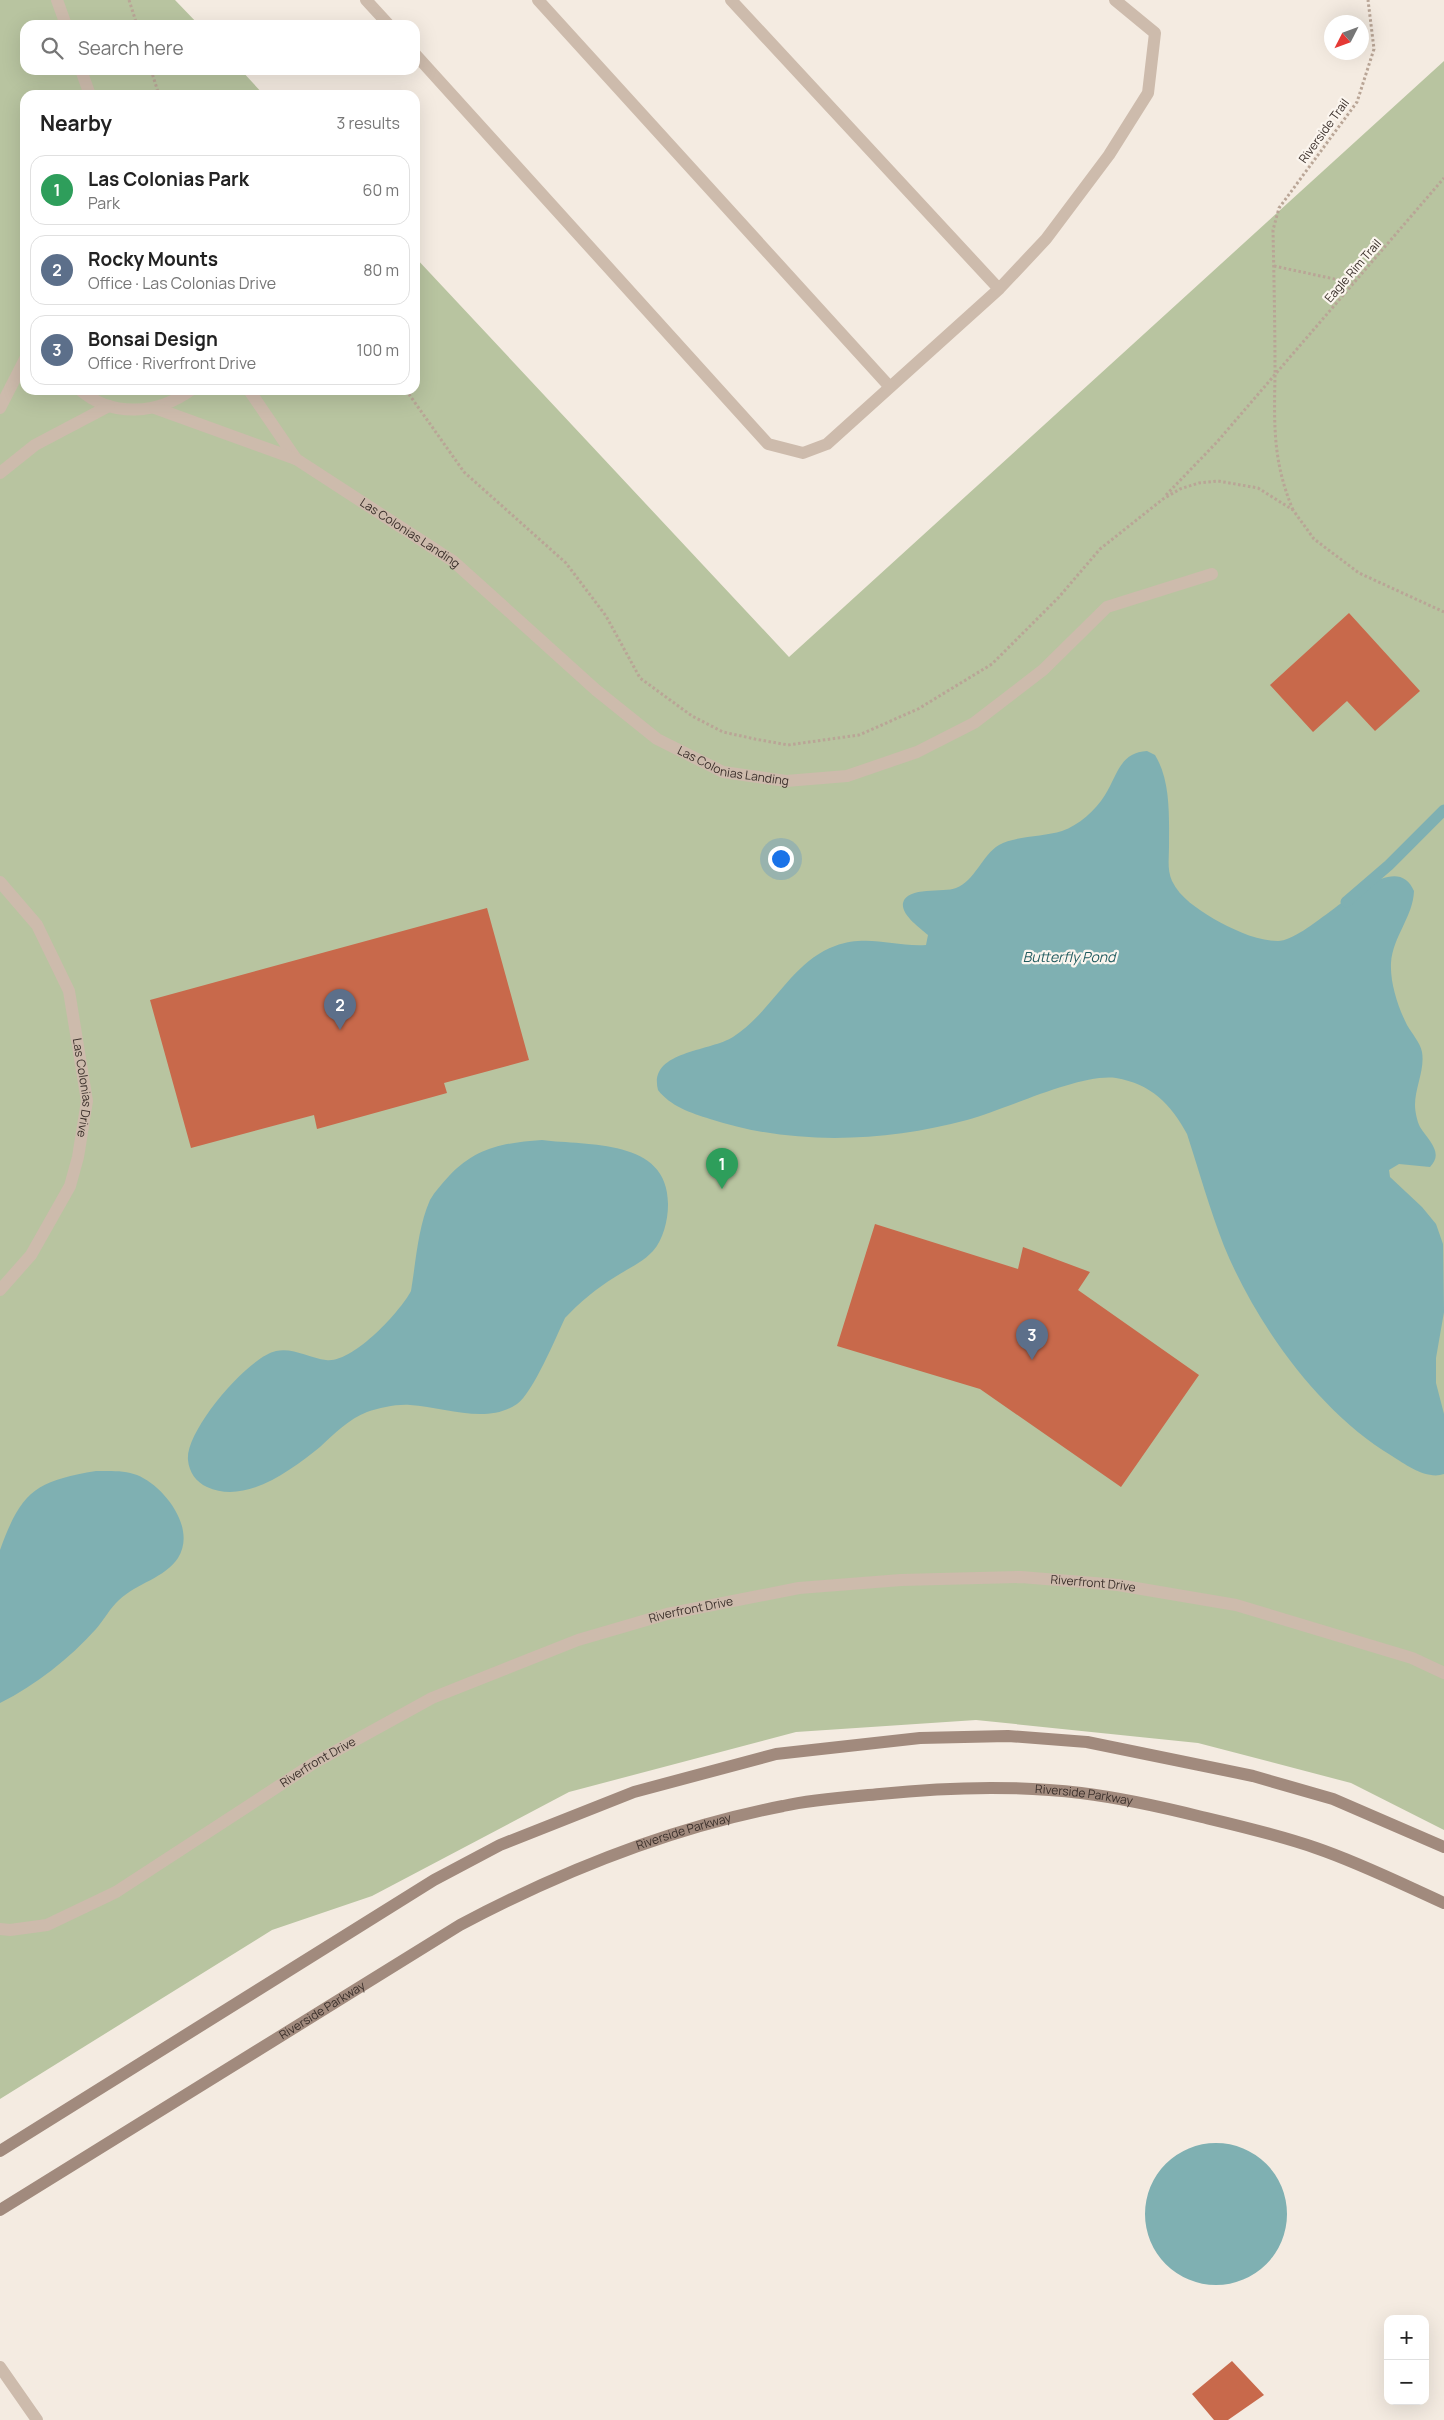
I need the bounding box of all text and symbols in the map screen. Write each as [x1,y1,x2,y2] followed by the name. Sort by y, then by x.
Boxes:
[1324,15,1369,60] north arrow
[20,20,420,75] search box
[38,34,66,62] icon: search
[78,35,184,61] text: Search here
[1294,95,1353,166] street label: Riverside Trail
[40,109,112,137] text: Nearby
[337,112,400,134] text: 3 results
[88,166,249,192] text: Las Colonias Park
[53,179,61,201] text: 1
[363,179,399,201] text: 60 m
[88,192,120,214] text: Park
[1320,235,1385,306] street label: Eagle Rim Trail
[88,246,218,272] text: Rocky Mounts
[52,259,62,281] text: 2
[363,259,399,281] text: 80 m
[88,272,276,294] text: Office · Las Colonias Drive
[88,326,218,352] text: Bonsai Design
[52,339,62,361] text: 3
[356,339,399,361] text: 100 m
[88,352,256,374] text: Office · Riverfront Drive
[357,494,464,572] street label: Las Colonias Landing
[675,742,790,789] street label: Las Colonias Landing
[768,846,794,872] your location
[1023,947,1117,966] water label: Butterfly Pond
[324,989,356,1030] pin: 2
[69,1037,96,1139] street label: Las Colonias Drive
[706,1148,738,1189] pin: 1
[1016,1319,1048,1360] pin: 3
[1050,1570,1137,1596] street label: Riverfront Drive
[647,1592,734,1627] street label: Riverfront Drive
[276,1733,359,1791] street label: Riverfront Drive
[1035,1780,1135,1809] street label: Riverside Parkway
[634,1809,734,1854] street label: Riverside Parkway
[276,1976,369,2043] street label: Riverside Parkway
[1384,2315,1429,2405] map controls
[1384,2315,1429,2360] button: +
[1384,2360,1429,2405] button: −

